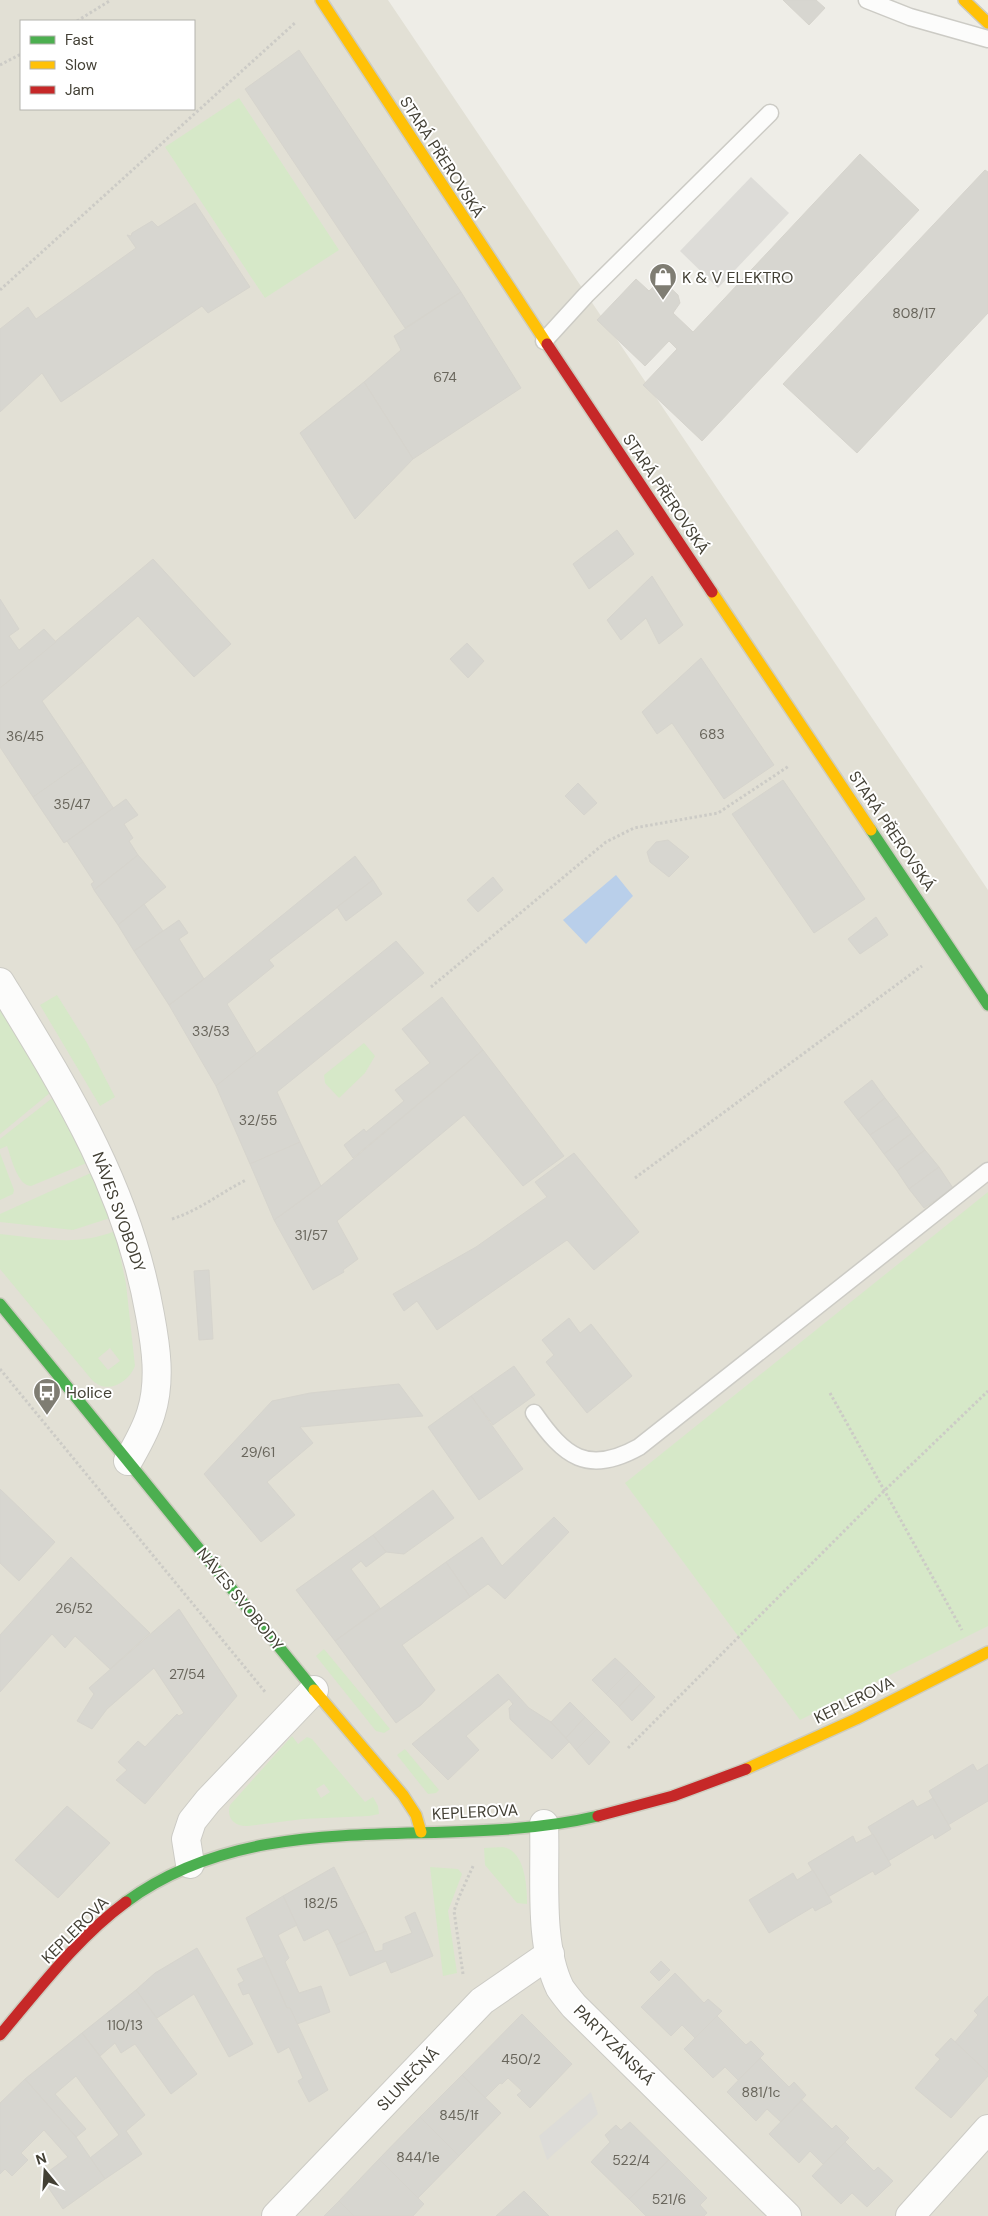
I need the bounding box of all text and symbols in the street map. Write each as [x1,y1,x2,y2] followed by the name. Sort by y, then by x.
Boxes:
[20,20,195,110] legend
[65,30,94,50] text: Fast
[65,55,98,75] text: Slow
[65,80,94,100] text: Jam
[395,92,489,222] street label: STARÁ PŘEROVSKÁ
[648,262,678,301] shop icon: K & V ELEKTRO
[682,267,793,288] place label: K & V ELEKTRO
[892,304,936,322] house number: 808/17
[433,368,457,386] house number: 674
[618,430,714,558] street label: STARÁ PŘEROVSKÁ
[699,725,725,743] house number: 683
[6,727,44,745] house number: 36/45
[844,767,940,895] street label: STARÁ PŘEROVSKÁ
[54,795,90,813] house number: 35/47
[192,1022,230,1040] house number: 33/53
[239,1111,277,1129] house number: 32/55
[87,1149,151,1275] street label: NÁVES SVOBODY
[294,1226,328,1244] house number: 31/57
[32,1377,62,1416] bus stop icon: Holice
[66,1382,112,1403] place label: Holice
[241,1443,275,1461] house number: 29/61
[192,1543,288,1655] street label: NÁVES SVOBODY
[55,1599,93,1617] house number: 26/52
[169,1665,206,1683] house number: 27/54
[811,1671,898,1728] street label: KEPLEROVA
[431,1799,519,1825] street label: KEPLEROVA
[37,1892,113,1968] street label: KEPLEROVA
[304,1894,338,1912] house number: 182/5
[569,2000,659,2090] street label: PARTYZÁNSKÁ
[107,2016,143,2034] house number: 110/13
[372,2042,444,2115] street label: SLUNEČNÁ
[501,2050,541,2068] house number: 450/2
[742,2083,780,2101] house number: 881/1c
[439,2106,479,2124] house number: 845/1f
[20,2146,70,2196] north arrow
[33,2148,49,2169] text: N
[396,2148,440,2166] house number: 844/1e
[612,2151,650,2169] house number: 522/4
[652,2190,686,2208] house number: 521/6

